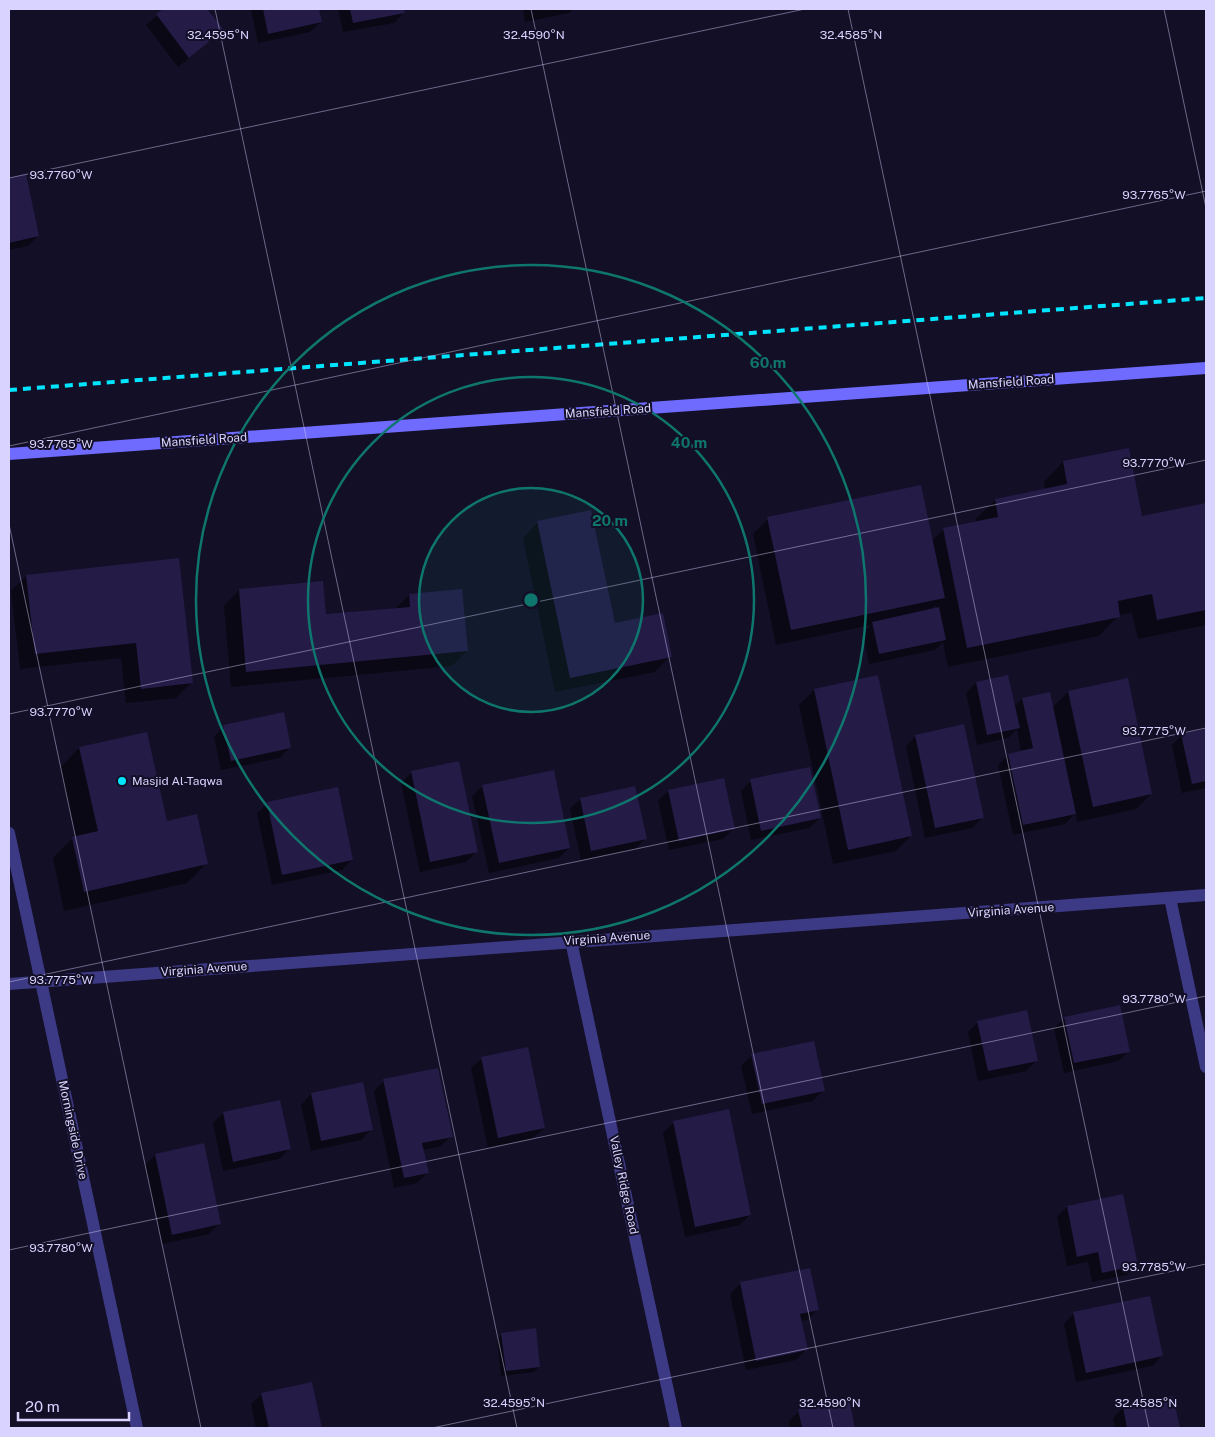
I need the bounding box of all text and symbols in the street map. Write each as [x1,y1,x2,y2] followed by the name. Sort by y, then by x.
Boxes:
[187,28,249,42] text: 32.4595°N
[503,28,565,42] text: 32.4590°N
[820,28,882,42] text: 32.4585°N
[29,168,93,182] text: 93.7760°W
[1122,188,1186,202] text: 93.7765°W
[750,354,786,371] text: 60 m
[967,372,1055,392] street label: Mansfield Road
[564,401,652,421] street label: Mansfield Road
[160,430,248,450] street label: Mansfield Road
[671,434,707,451] text: 40 m
[29,437,93,451] text: 93.7765°W
[1122,456,1186,470] text: 93.7770°W
[592,512,628,529] text: 20 m
[522,591,540,609] centre of rings
[29,705,93,719] text: 93.7770°W
[1122,724,1186,738] text: 93.7775°W
[132,774,222,788] place label: Masjid Al-Taqwa
[116,775,128,787] marker: Masjid Al-Taqwa
[967,900,1055,920] street label: Virginia Avenue
[563,928,651,948] street label: Virginia Avenue
[160,959,248,979] street label: Virginia Avenue
[29,973,93,987] text: 93.7775°W
[1122,992,1186,1006] text: 93.7780°W
[56,1079,90,1181] street label: Morningside Drive
[607,1134,641,1236] street label: Valley Ridge Road
[29,1241,93,1255] text: 93.7780°W
[1122,1260,1186,1274] text: 93.7785°W
[18,1390,129,1422] scale bar
[483,1396,545,1410] text: 32.4595°N
[799,1396,861,1410] text: 32.4590°N
[1115,1396,1177,1410] text: 32.4585°N
[25,1398,60,1415] text: 20 m

